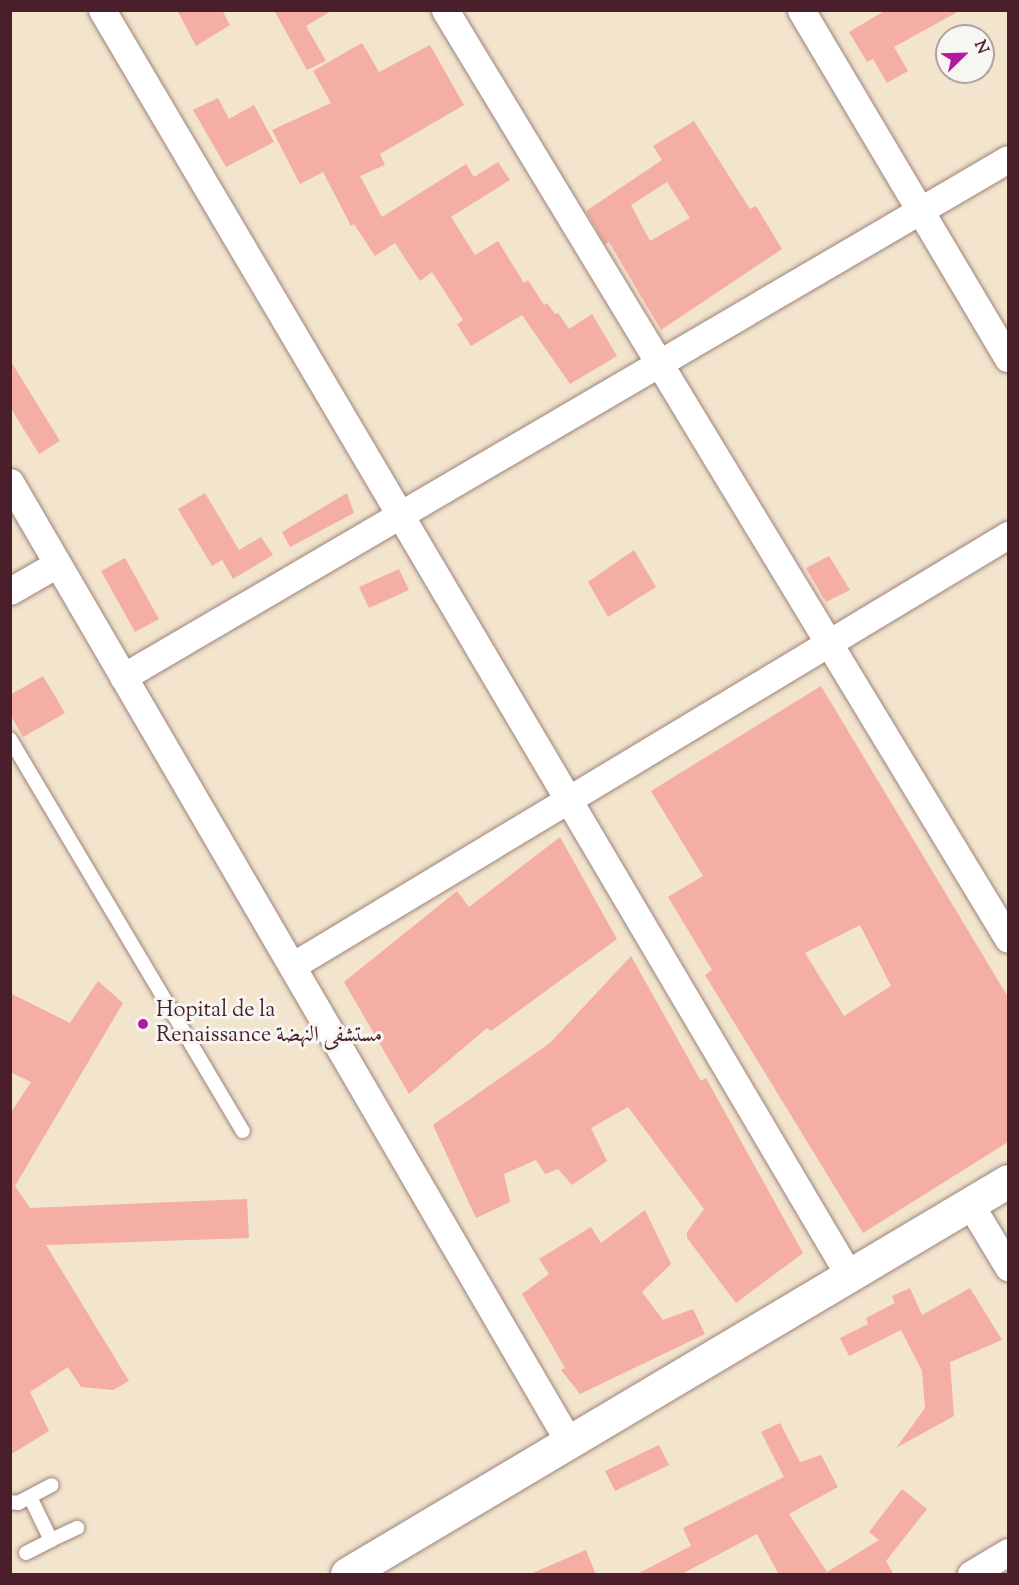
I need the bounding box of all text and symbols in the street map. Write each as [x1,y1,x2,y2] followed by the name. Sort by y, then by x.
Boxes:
[935,24,995,84] north arrow
[967,37,993,58] text: N
[156,998,382,1050] place label: Hopital de la Renaissance مستشفى النهضة
[134,1015,152,1033] marker: Hopital de la Renaissance مستشفى النهضة

